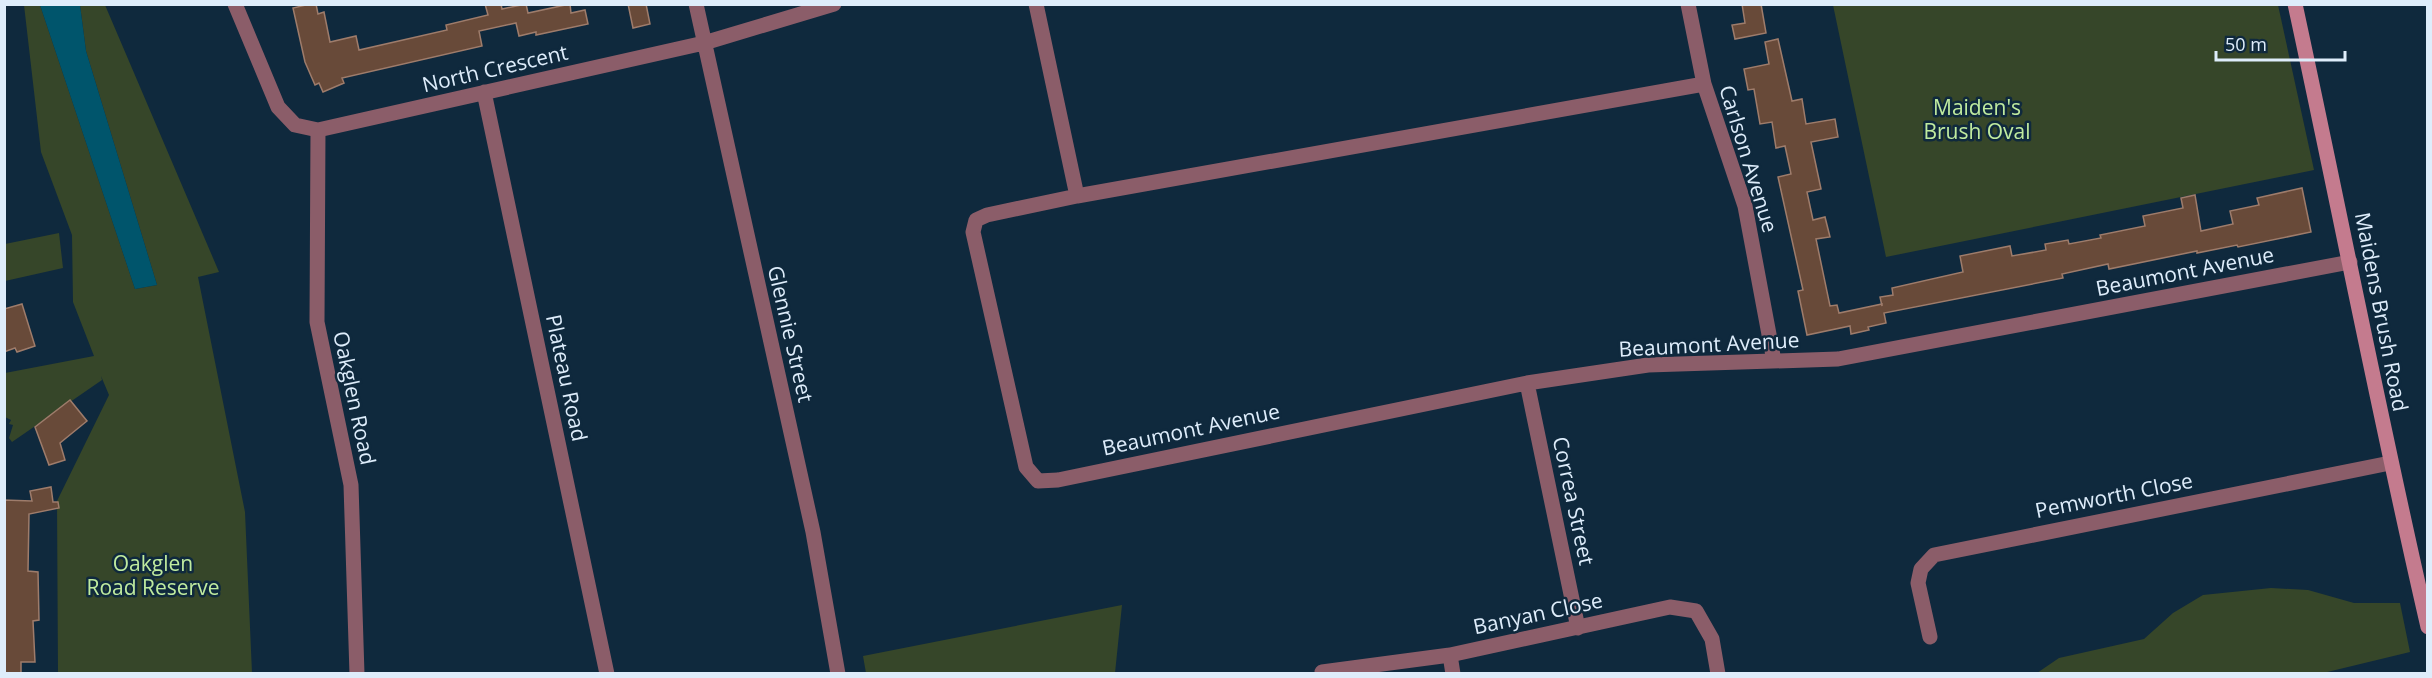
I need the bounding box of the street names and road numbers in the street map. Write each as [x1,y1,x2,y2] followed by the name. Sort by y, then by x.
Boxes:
[419,38,570,98] street label: North Crescent
[1713,82,1785,236] street label: Carlson Avenue
[2349,210,2415,414] street label: Maidens Brush Road
[2093,240,2276,302] street label: Beaumont Avenue
[762,263,820,405] street label: Glennie Street
[540,312,594,444] street label: Plateau Road
[1618,325,1800,363] street label: Beaumont Avenue
[327,328,383,467] street label: Oakglen Road
[1099,397,1282,462] street label: Beaumont Avenue
[1547,434,1601,568] street label: Correa Street
[2033,466,2195,524] street label: Pemworth Close
[1471,586,1605,640] street label: Banyan Close

